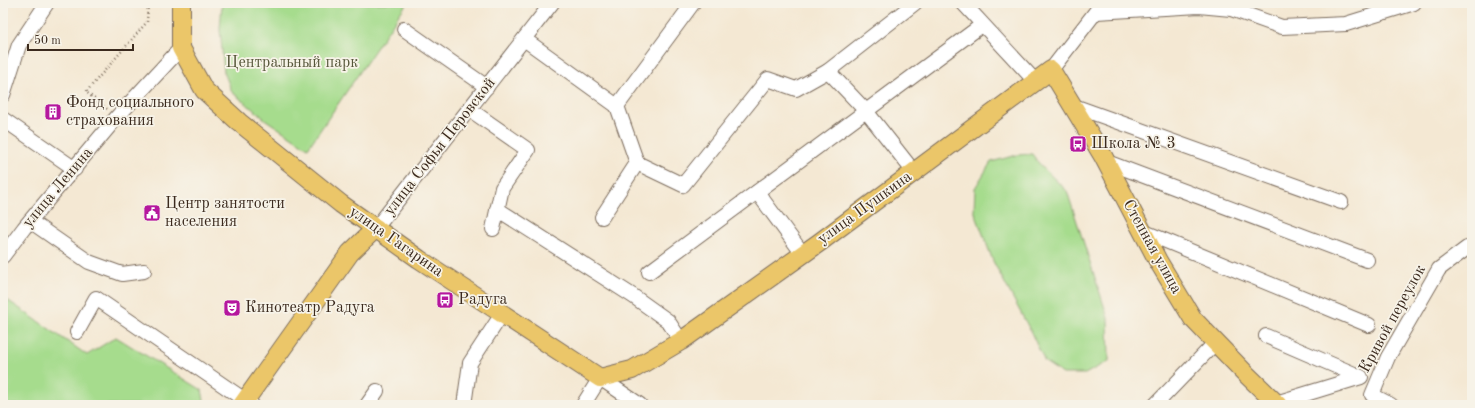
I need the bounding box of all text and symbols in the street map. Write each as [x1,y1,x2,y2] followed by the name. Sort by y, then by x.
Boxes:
[28,26,133,52] scale bar
[34,34,61,47] text: 50 m
[226,55,358,71] park label: Центральный парк
[381,75,499,219] street label: улица Софьи Перовской
[66,95,194,129] place label: Фонд социального страхования
[43,102,63,122] building icon: Фонд социального страхования
[1068,134,1088,154] bus stop icon: Школа № 3
[1091,136,1176,152] place label: Школа № 3
[20,145,96,231] street label: улица Ленина
[815,169,915,247] street label: улица Пушкина
[165,196,285,230] place label: Центр занятости населения
[1120,197,1184,297] street label: Степная улица
[142,203,162,223] public building icon: Центр занятости населения
[346,204,446,280] street label: улица Гагарина
[1357,262,1429,376] street label: Кривой переулок
[435,290,455,310] bus stop icon: Радуга
[458,292,508,308] place label: Радуга
[222,298,242,318] theatre icon: Кинотеатр Радуга
[245,300,375,316] place label: Кинотеатр Радуга

